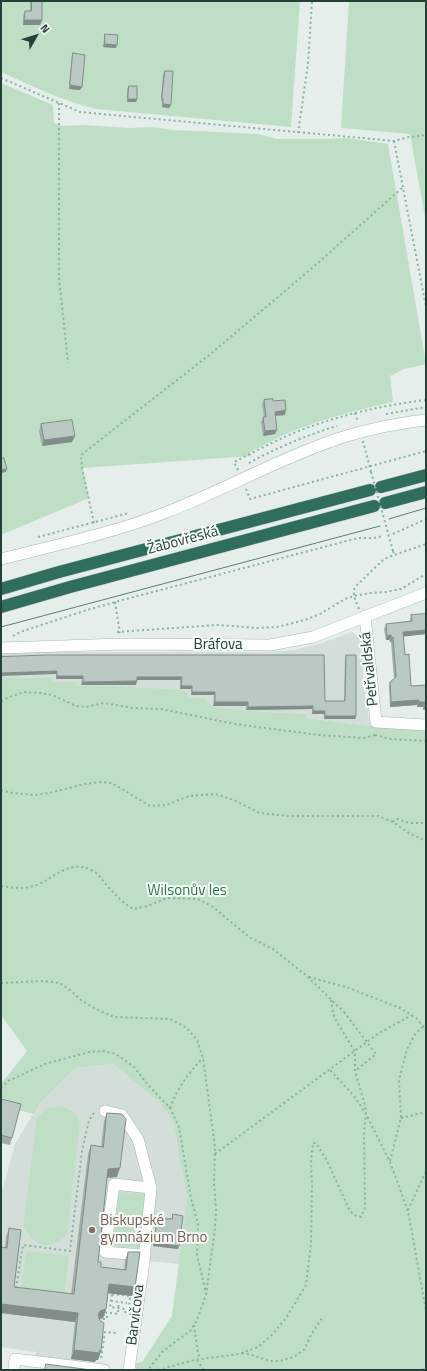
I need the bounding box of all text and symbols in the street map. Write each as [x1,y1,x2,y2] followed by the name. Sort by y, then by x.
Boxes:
[16,16,56,56] north arrow
[37,20,54,36] text: N
[146,523,220,559] street label: Žabovřeská
[357,631,383,707] street label: Petřvaldská
[193,636,243,654] street label: Bráfova
[147,882,227,900] park label: Wilsonův les
[100,1212,207,1247] place label: Biskupské gymnázium Brno
[87,1225,97,1235] marker: Biskupské gymnázium Brno
[123,1283,149,1347] street label: Barvičova

